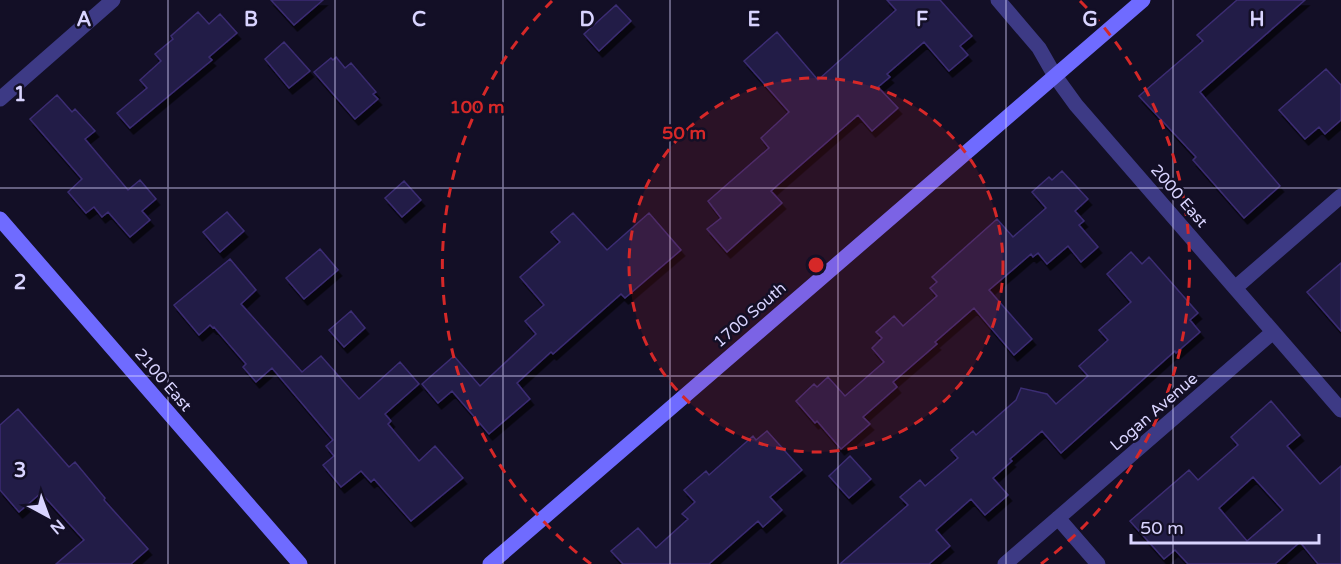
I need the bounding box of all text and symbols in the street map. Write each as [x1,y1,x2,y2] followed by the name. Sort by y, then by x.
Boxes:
[77,8,92,32] text: A
[244,8,258,32] text: B
[412,8,426,32] text: C
[579,8,595,32] text: D
[748,8,761,32] text: E
[916,8,928,32] text: F
[1082,8,1098,32] text: G
[1249,8,1265,32] text: H
[14,83,26,107] text: 1
[449,96,505,118] text: 100 m
[662,122,706,144] text: 50 m
[1146,160,1212,232] street label: 2000 East
[806,255,826,275] centre of rings
[14,271,26,295] text: 2
[710,278,790,352] street label: 1700 South
[130,344,196,416] street label: 2100 East
[1106,369,1202,455] street label: Logan Avenue
[14,459,26,483] text: 3
[18,486,78,546] north arrow
[1131,507,1318,545] scale bar
[46,515,69,538] text: N
[1140,517,1184,539] text: 50 m

